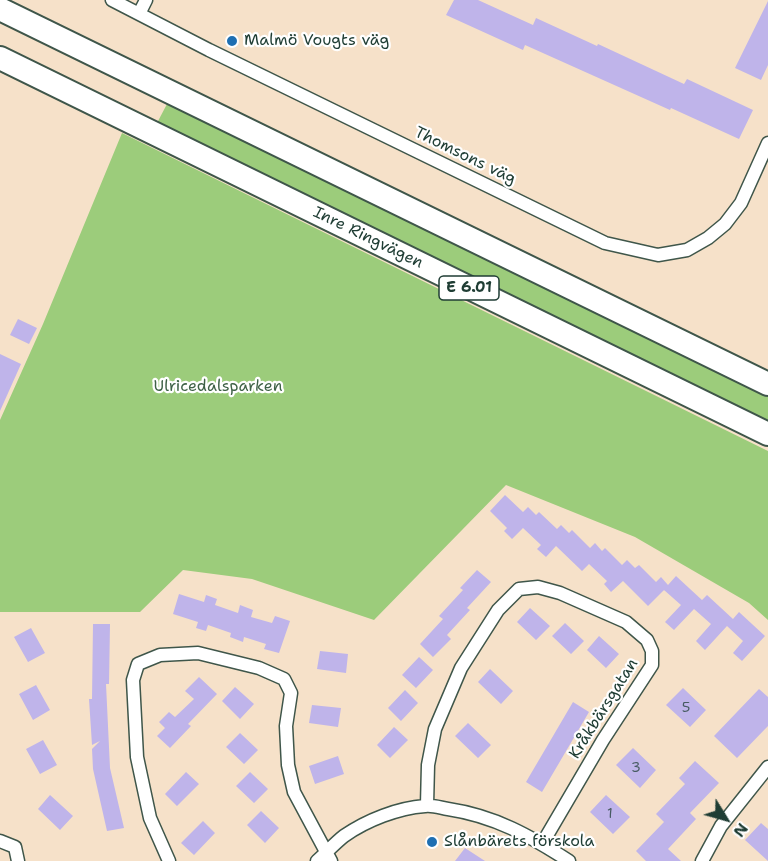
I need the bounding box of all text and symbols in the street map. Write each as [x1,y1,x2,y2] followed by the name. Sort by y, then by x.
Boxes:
[244,31,389,51] place label: Malmö Vougts väg
[225,34,239,48] marker: Malmö Vougts väg
[411,123,519,189] street label: Thomsons väg
[310,203,426,273] street label: Inre Ringvägen
[439,276,499,300] road number: E 6.01
[154,377,282,397] park label: Ulricedalsparken
[566,655,642,763] street label: Kråkbärsgatan
[682,700,690,716] house number: 5
[631,760,641,776] house number: 3
[696,789,756,849] north arrow
[607,806,613,822] house number: 1
[729,819,753,842] text: N
[444,832,595,852] place label: Slånbärets förskola
[425,835,439,849] marker: Slånbärets förskola

